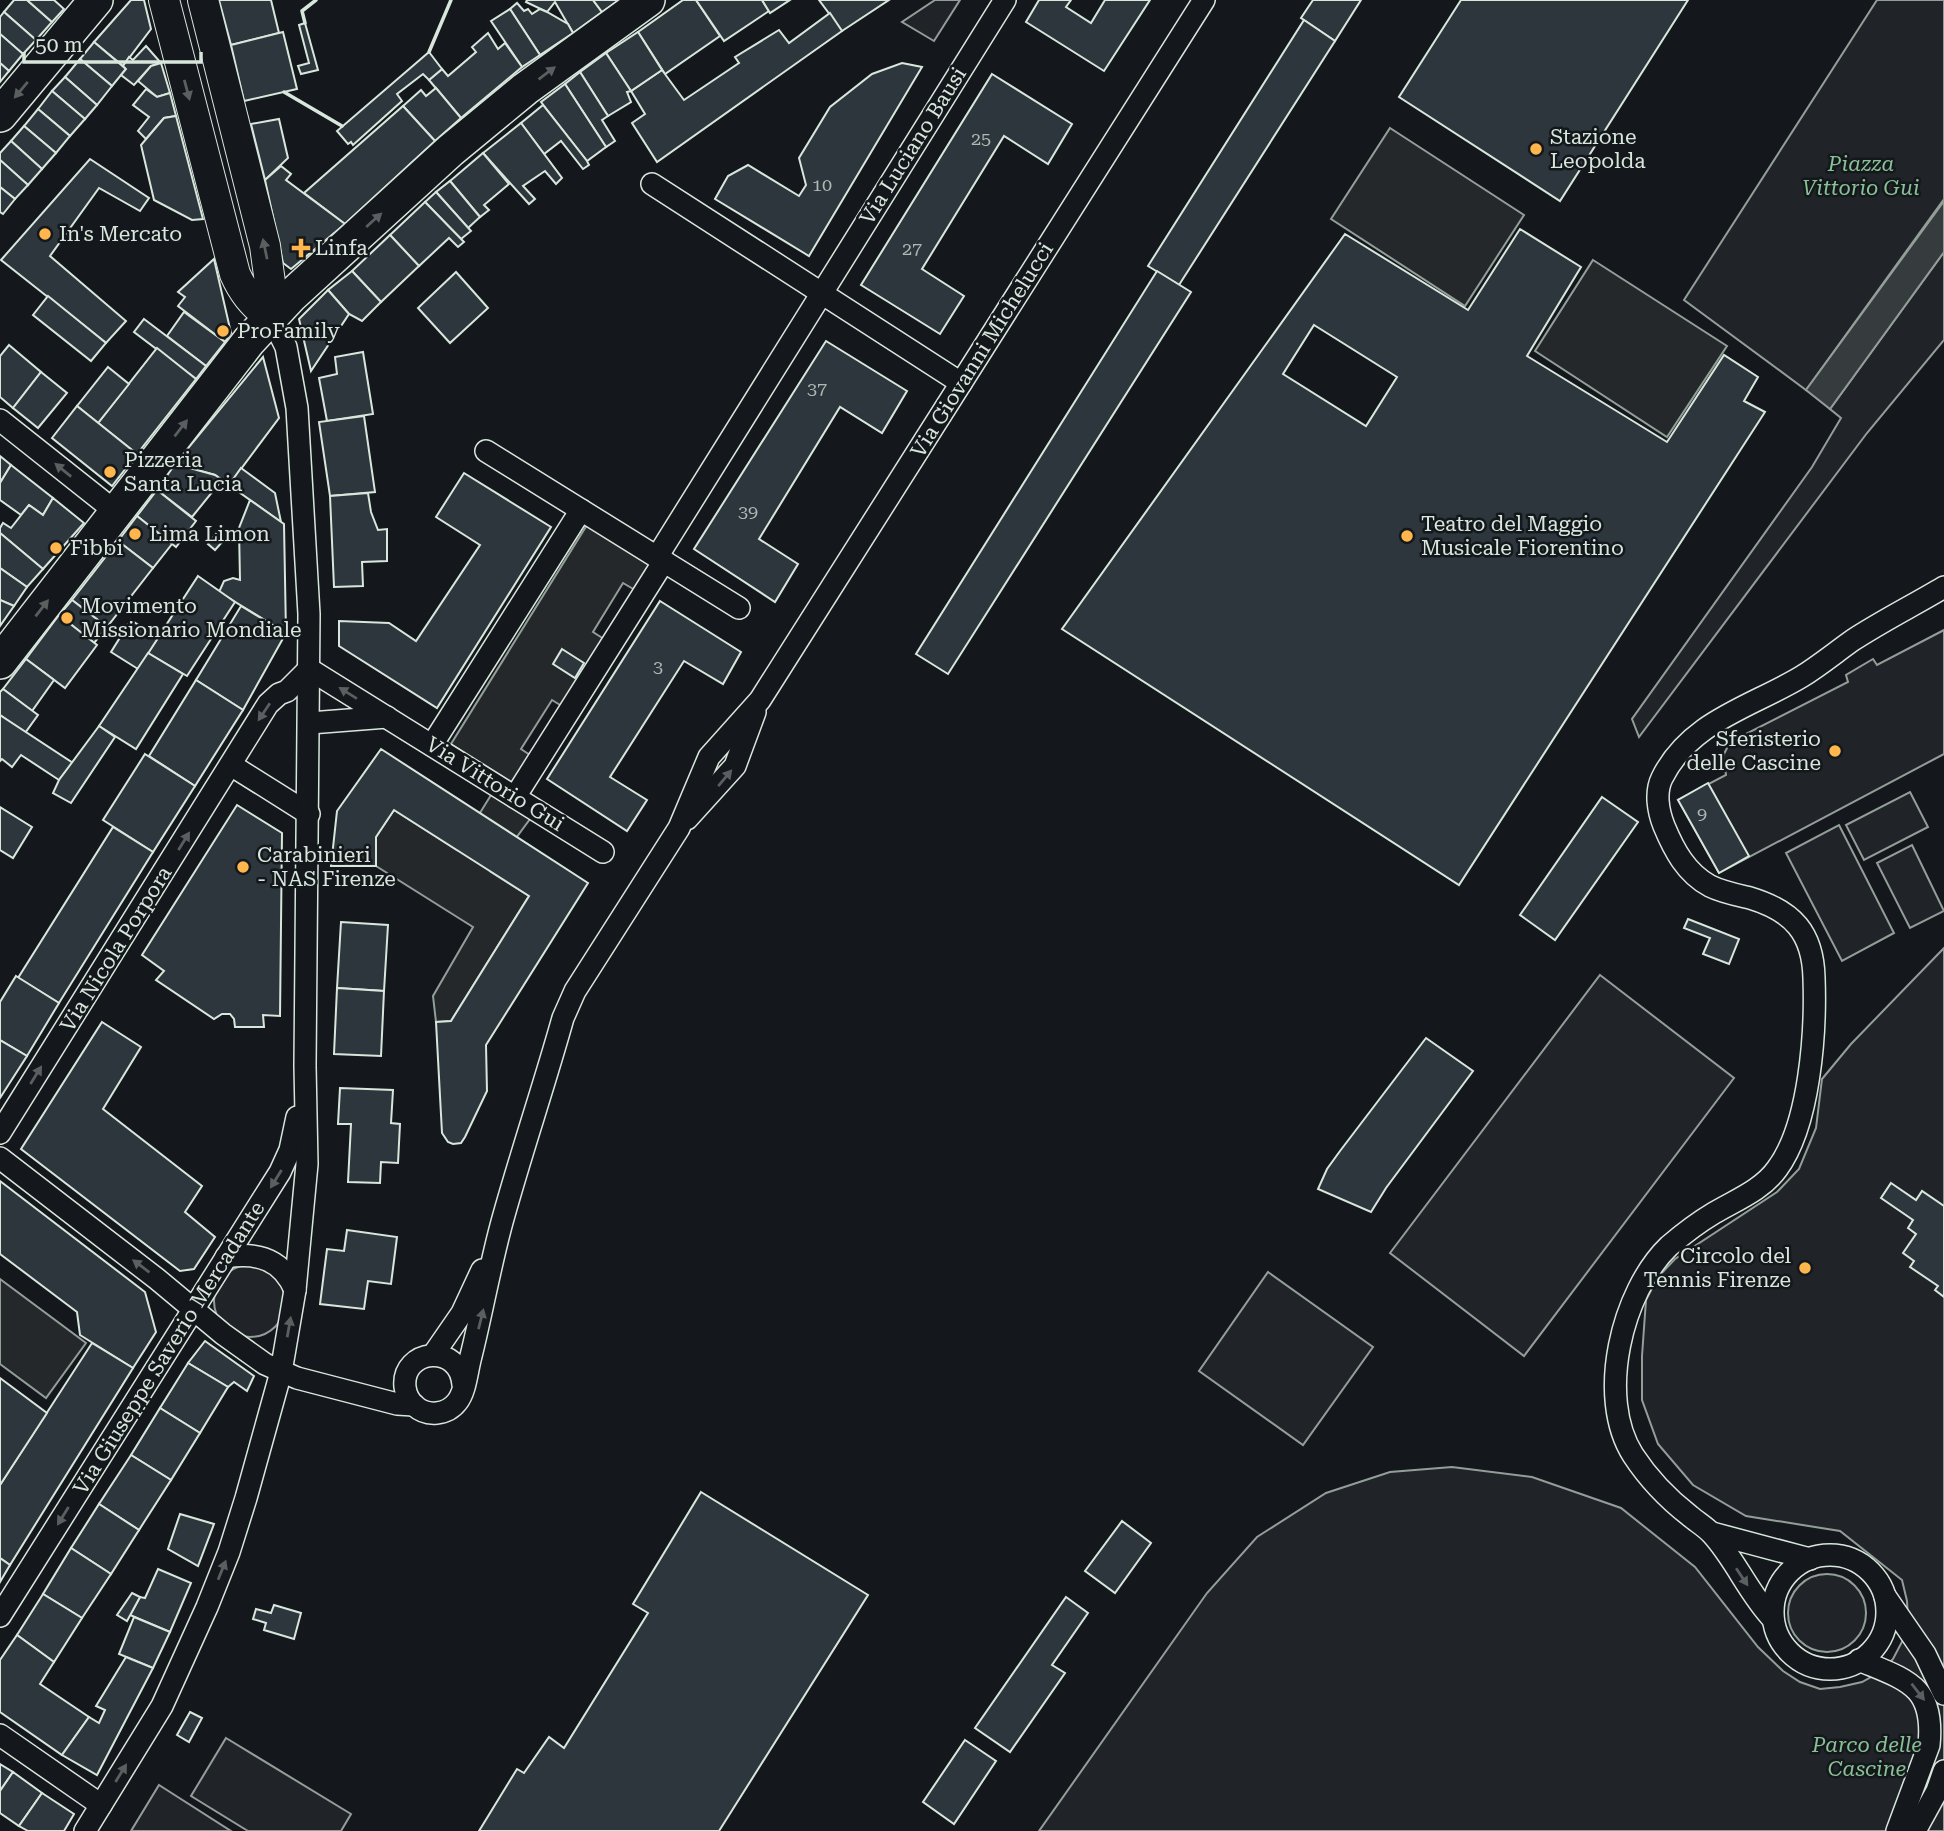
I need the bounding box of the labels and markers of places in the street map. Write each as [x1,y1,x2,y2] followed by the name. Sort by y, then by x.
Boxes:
[1550,125,1646,173] place label: Stazione Leopolda
[1528,141,1544,157] marker: Stazione Leopolda
[59,222,182,246] place label: In's Mercato
[37,226,53,242] marker: In's Mercato
[315,236,368,260] place label: Linfa
[293,240,309,256] marker: Linfa
[237,319,340,343] place label: ProFamily
[215,323,231,339] marker: ProFamily
[124,448,243,496] place label: Pizzeria Santa Lucia
[102,464,118,480] marker: Pizzeria Santa Lucia
[1421,512,1624,560] place label: Teatro del Maggio Musicale Fiorentino
[149,522,270,546] place label: Lima Limon
[127,526,143,542] marker: Lima Limon
[1399,528,1415,544] marker: Teatro del Maggio Musicale Fiorentino
[70,536,123,560] place label: Fibbi
[48,540,64,556] marker: Fibbi
[81,594,302,642] place label: Movimento Missionario Mondiale
[59,610,75,626] marker: Movimento Missionario Mondiale
[1687,727,1821,775] place label: Sferisterio delle Cascine
[1827,743,1843,759] marker: Sferisterio delle Cascine
[257,843,396,891] place label: Carabinieri - NAS Firenze
[235,859,251,875] marker: Carabinieri - NAS Firenze
[1643,1244,1791,1292] place label: Circolo del Tennis Firenze
[1797,1260,1813,1276] marker: Circolo del Tennis Firenze

